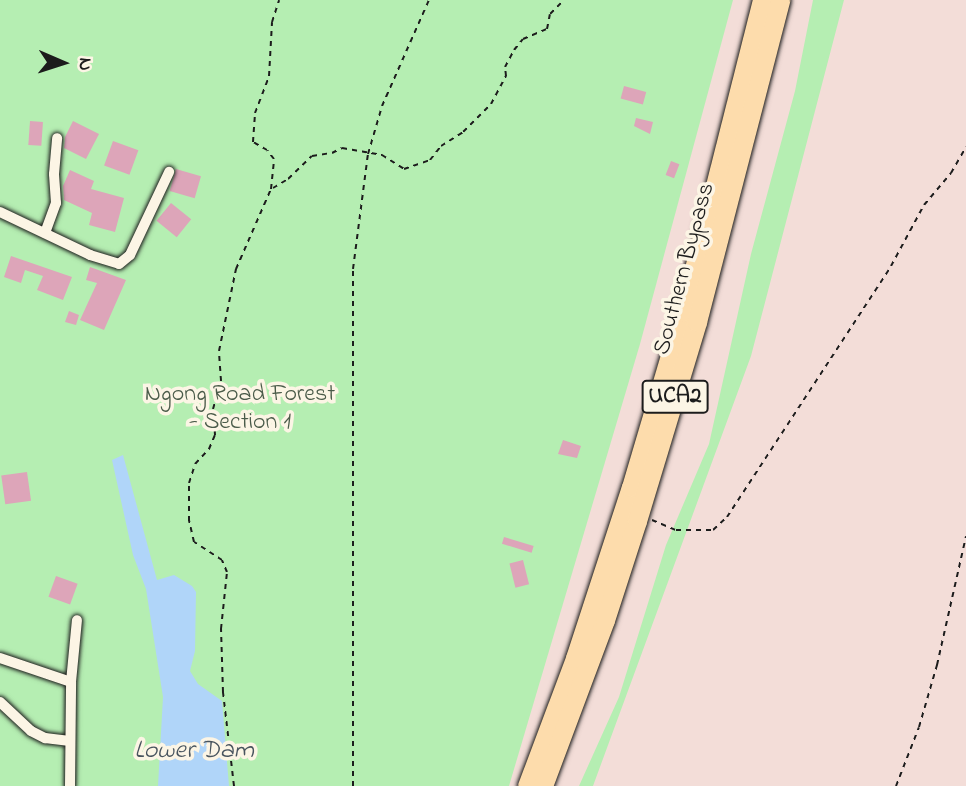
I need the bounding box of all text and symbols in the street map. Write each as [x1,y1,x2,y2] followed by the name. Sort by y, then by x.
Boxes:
[28,28,98,98] north arrow
[71,57,98,71] text: N
[648,180,722,358] street label: Southern Bypass
[640,378,710,416] road number: UCA2
[145,381,335,437] park label: Ngong Road Forest - Section 1
[134,736,254,768] water label: Lower Dam

